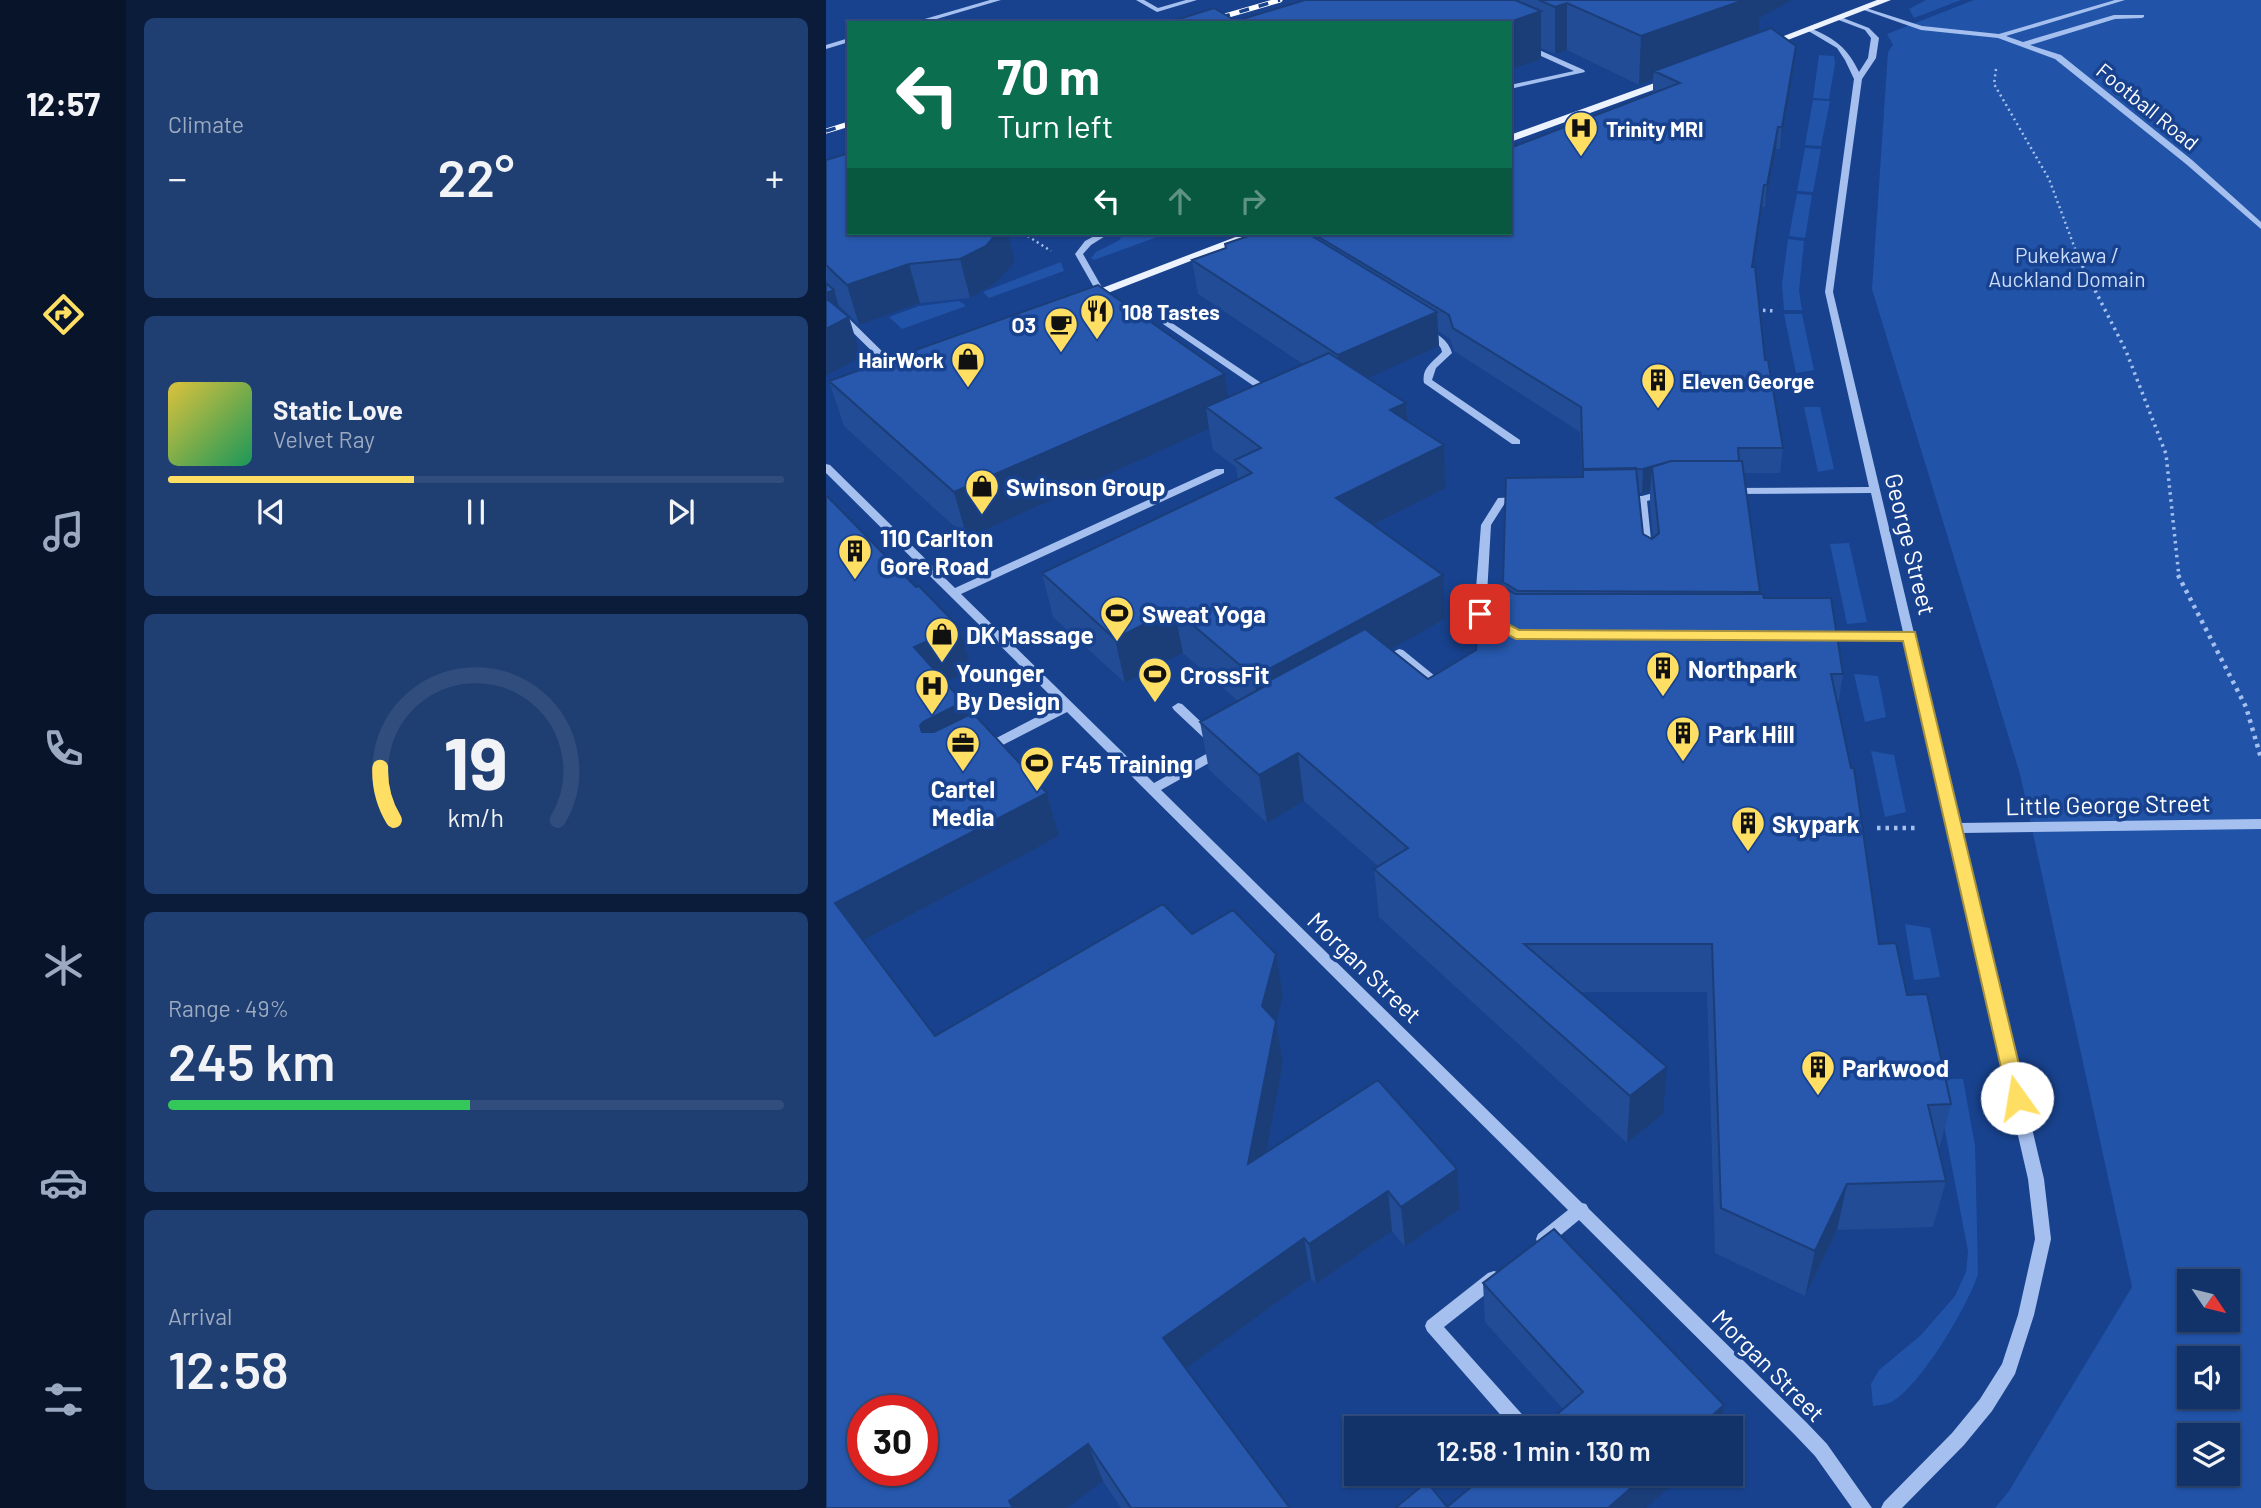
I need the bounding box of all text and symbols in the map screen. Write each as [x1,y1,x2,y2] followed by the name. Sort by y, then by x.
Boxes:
[997,46,1100,105] text: 70 m
[882,49,973,140] icon: left
[2092,57,2204,155] street label: Football Road
[26,84,100,122] text: 12:57
[997,106,1114,144] text: Turn left
[1562,109,1600,158] hospital icon: Trinity MRI
[168,110,244,138] text: Climate
[1606,116,1704,141] place label: Trinity MRI
[438,145,514,207] text: 22°
[168,154,187,200] text: −
[765,154,784,200] text: +
[1088,182,1126,220] icon: left
[1161,182,1199,220] icon: ahead
[1234,182,1272,220] icon: right
[1988,242,2146,291] park label: Pukekawa / Auckland Domain
[39,290,88,339] icon: directions
[1078,292,1116,341] restaurant icon: 108 Tastes
[1122,299,1220,324] place label: 108 Tastes
[1042,305,1080,354] cafe icon: O3
[1012,312,1036,337] place label: O3
[949,340,987,389] shop icon: HairWork
[858,347,944,372] place label: HairWork
[1639,361,1677,410] building icon: Eleven George
[1682,368,1814,393] place label: Eleven George
[273,394,403,425] text: Static Love
[273,425,375,453] text: Velvet Ray
[963,467,1001,516] shop icon: Swinson Group
[1879,470,1943,618] street label: George Street
[1006,472,1165,501] place label: Swinson Group
[252,493,290,531] icon: previous
[457,493,495,531] icon: pause
[662,493,700,531] icon: next
[39,507,88,556] icon: music
[880,523,993,580] place label: 110 Carlton Gore Road
[836,532,874,581] building icon: 110 Carlton Gore Road
[1450,584,1510,644] pin
[1098,594,1136,643] sports icon: Sweat Yoga
[1461,595,1499,633] icon: arrive
[1142,599,1266,628] place label: Sweat Yoga
[923,615,961,664] shop icon: DK Massage
[966,620,1094,649] place label: DK Massage
[1644,649,1682,698] building icon: Northpark
[1688,654,1797,683] place label: Northpark
[1136,655,1174,704] sports icon: CrossFit
[956,658,1060,715] place label: Younger By Design
[1180,660,1269,689] place label: CrossFit
[913,667,951,716] hospital icon: Younger By Design
[1664,714,1702,763] building icon: Park Hill
[444,717,508,805] text: 19
[1708,719,1795,748] place label: Park Hill
[39,724,88,773] icon: phone
[944,724,982,773] office icon: Cartel Media
[1018,744,1056,793] sports icon: F45 Training
[1061,749,1193,778] place label: F45 Training
[931,774,995,831] place label: Cartel Media
[2005,788,2211,820] street label: Little George Street
[448,802,504,832] text: km/h
[1729,804,1767,853] building icon: Skypark
[1772,809,1860,838] place label: Skypark
[1302,905,1428,1029] street label: Morgan Street
[39,941,88,990] icon: climate
[168,994,289,1022] text: Range · 49%
[168,1029,335,1091] text: 245 km
[1799,1048,1837,1097] building icon: Parkwood
[1842,1053,1949,1082] place label: Parkwood
[1980,1061,2054,1135] position arrow
[39,1158,88,1207] icon: car
[2177,1269,2240,1332] north arrow
[2177,1269,2240,1486] map controls
[168,1302,232,1330] text: Arrival
[1707,1303,1831,1427] street label: Morgan Street
[168,1337,289,1399] text: 12:58
[2177,1346,2240,1409] button: sound
[39,1375,88,1424] icon: filters
[847,1395,938,1486] speed limit sign: 30
[2177,1423,2240,1486] button: layers
[1436,1435,1651,1466] text: 12:58 · 1 min · 130 m

